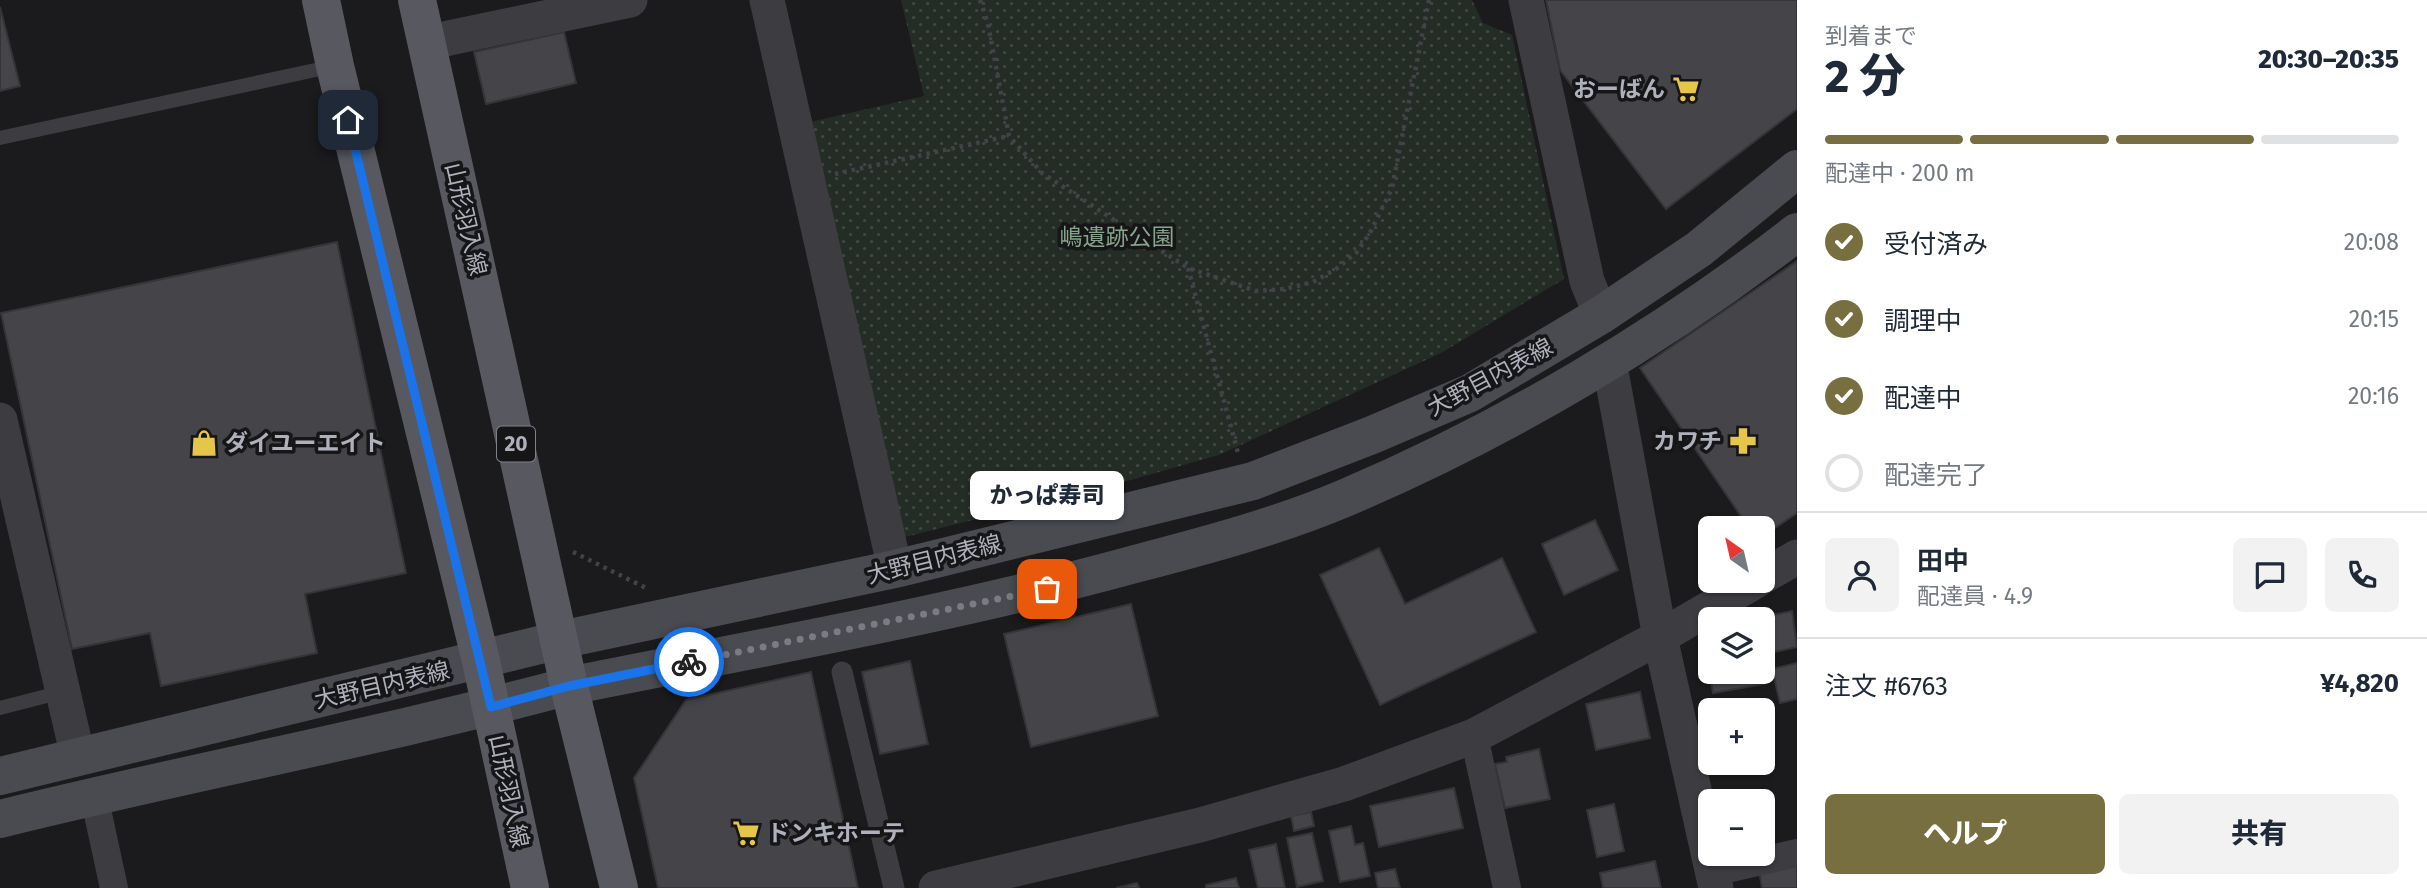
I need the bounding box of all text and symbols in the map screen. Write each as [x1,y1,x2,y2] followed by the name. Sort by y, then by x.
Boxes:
[1825,22,1917,50] text: 到着まで
[2258,44,2399,75] text: 20:30–20:35
[1825,49,1906,104] text: 2 分
[1671,74,1701,104] supermarket icon: おーばん
[1573,75,1665,103] place label: おーばん
[318,90,378,150] pin
[329,101,367,139] icon: home
[1825,159,1975,187] text: 配達中 · 200 m
[439,160,493,278] street label: 山形羽入線
[1060,223,1175,251] park label: 嶋遺跡公園
[1825,223,1863,261] icon: check
[2344,228,2399,256] text: 20:08
[1884,229,1988,260] text: 受付済み
[1825,300,1863,338] icon: check
[2349,305,2399,333] text: 20:15
[1884,306,1962,337] text: 調理中
[1423,332,1557,422] street label: 大野目内表線
[1825,377,1863,415] icon: check
[2348,382,2399,410] text: 20:16
[1884,383,1962,414] text: 配達中
[497,426,535,462] road number: 20
[1728,426,1758,456] pharmacy icon: カワチ
[1653,427,1722,455] place label: カワチ
[189,428,219,458] shop icon: ダイユーエイト
[225,429,386,457] place label: ダイユーエイト
[1884,460,1988,491] text: 配達完了
[970,470,1124,519] callout: かっぱ寿司
[990,481,1105,509] text: かっぱ寿司
[1698,516,1774,593] north arrow
[1698,516,1775,866] map controls
[864,529,1004,589] street label: 大野目内表線
[1825,538,1899,612] button: person
[2233,538,2307,612] button: chat
[2325,538,2399,612] button: phone
[1917,546,1969,577] text: 田中
[1017,559,1077,619] pin
[1028,570,1066,608] icon: bag
[1917,582,2033,610] text: 配達員 · 4.9
[1698,607,1775,684] button: layers
[654,627,724,697] courier
[670,643,708,681] icon: bike
[312,656,452,714] street label: 大野目内表線
[2320,668,2399,699] text: ¥4,820
[1825,671,1948,702] text: 注文 #6763
[1698,698,1775,775] button: +
[483,732,535,850] street label: 山形羽入線
[1698,789,1775,866] button: −
[1825,794,2105,874] button: ヘルプ
[2119,794,2399,874] button: 共有
[731,818,761,848] supermarket icon: ドンキホーテ
[767,819,905,847] place label: ドンキホーテ

